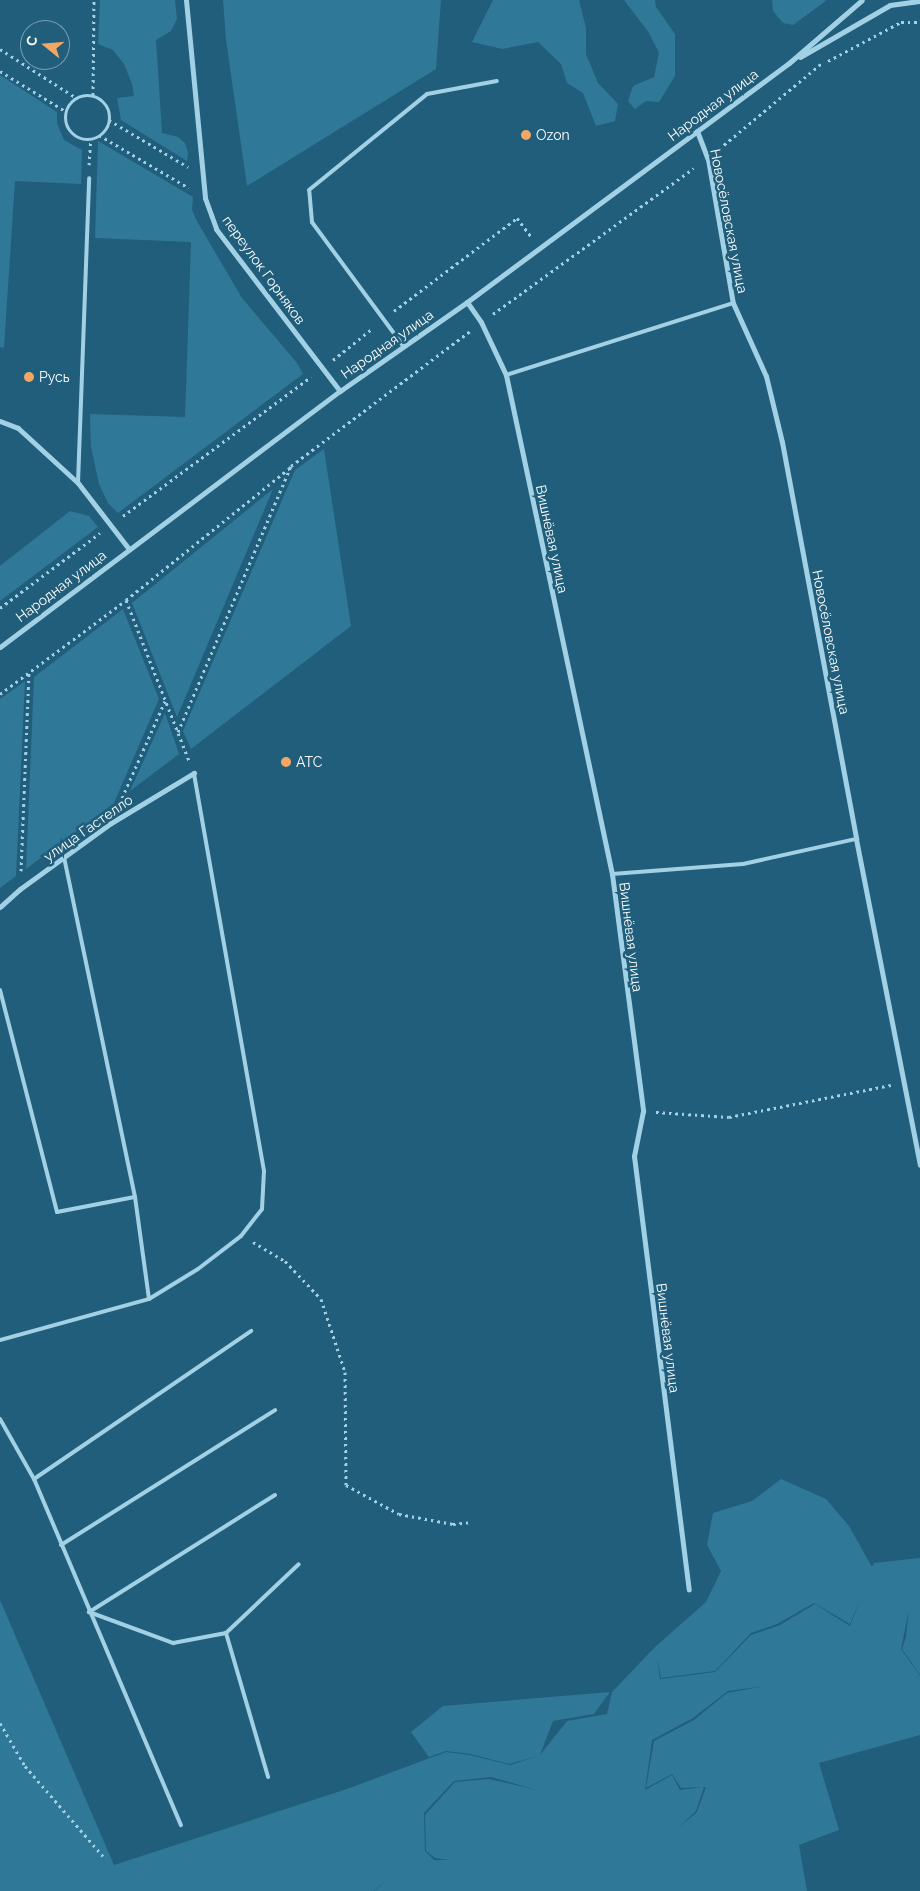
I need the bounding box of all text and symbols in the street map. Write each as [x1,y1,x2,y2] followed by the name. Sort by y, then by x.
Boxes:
[20,20,70,70] north arrow
[23,34,41,48] text: С
[664,65,762,145] street label: Народная улица
[536,127,570,143] place label: Ozon
[520,129,532,141] marker: Ozon
[707,147,751,295] street label: Новосёловская улица
[219,213,309,327] street label: переулок Горняков
[337,306,437,382] street label: Народная улица
[39,369,70,385] place label: Русь
[23,371,35,383] marker: Русь
[532,483,572,595] street label: Вишнёвая улица
[12,546,110,626] street label: Народная улица
[809,568,853,716] street label: Новосёловская улица
[296,754,322,770] place label: АТС
[280,756,292,768] marker: АТС
[40,791,136,865] street label: улица Гастелло
[616,881,646,993] street label: Вишнёвая улица
[653,1282,683,1394] street label: Вишнёвая улица

